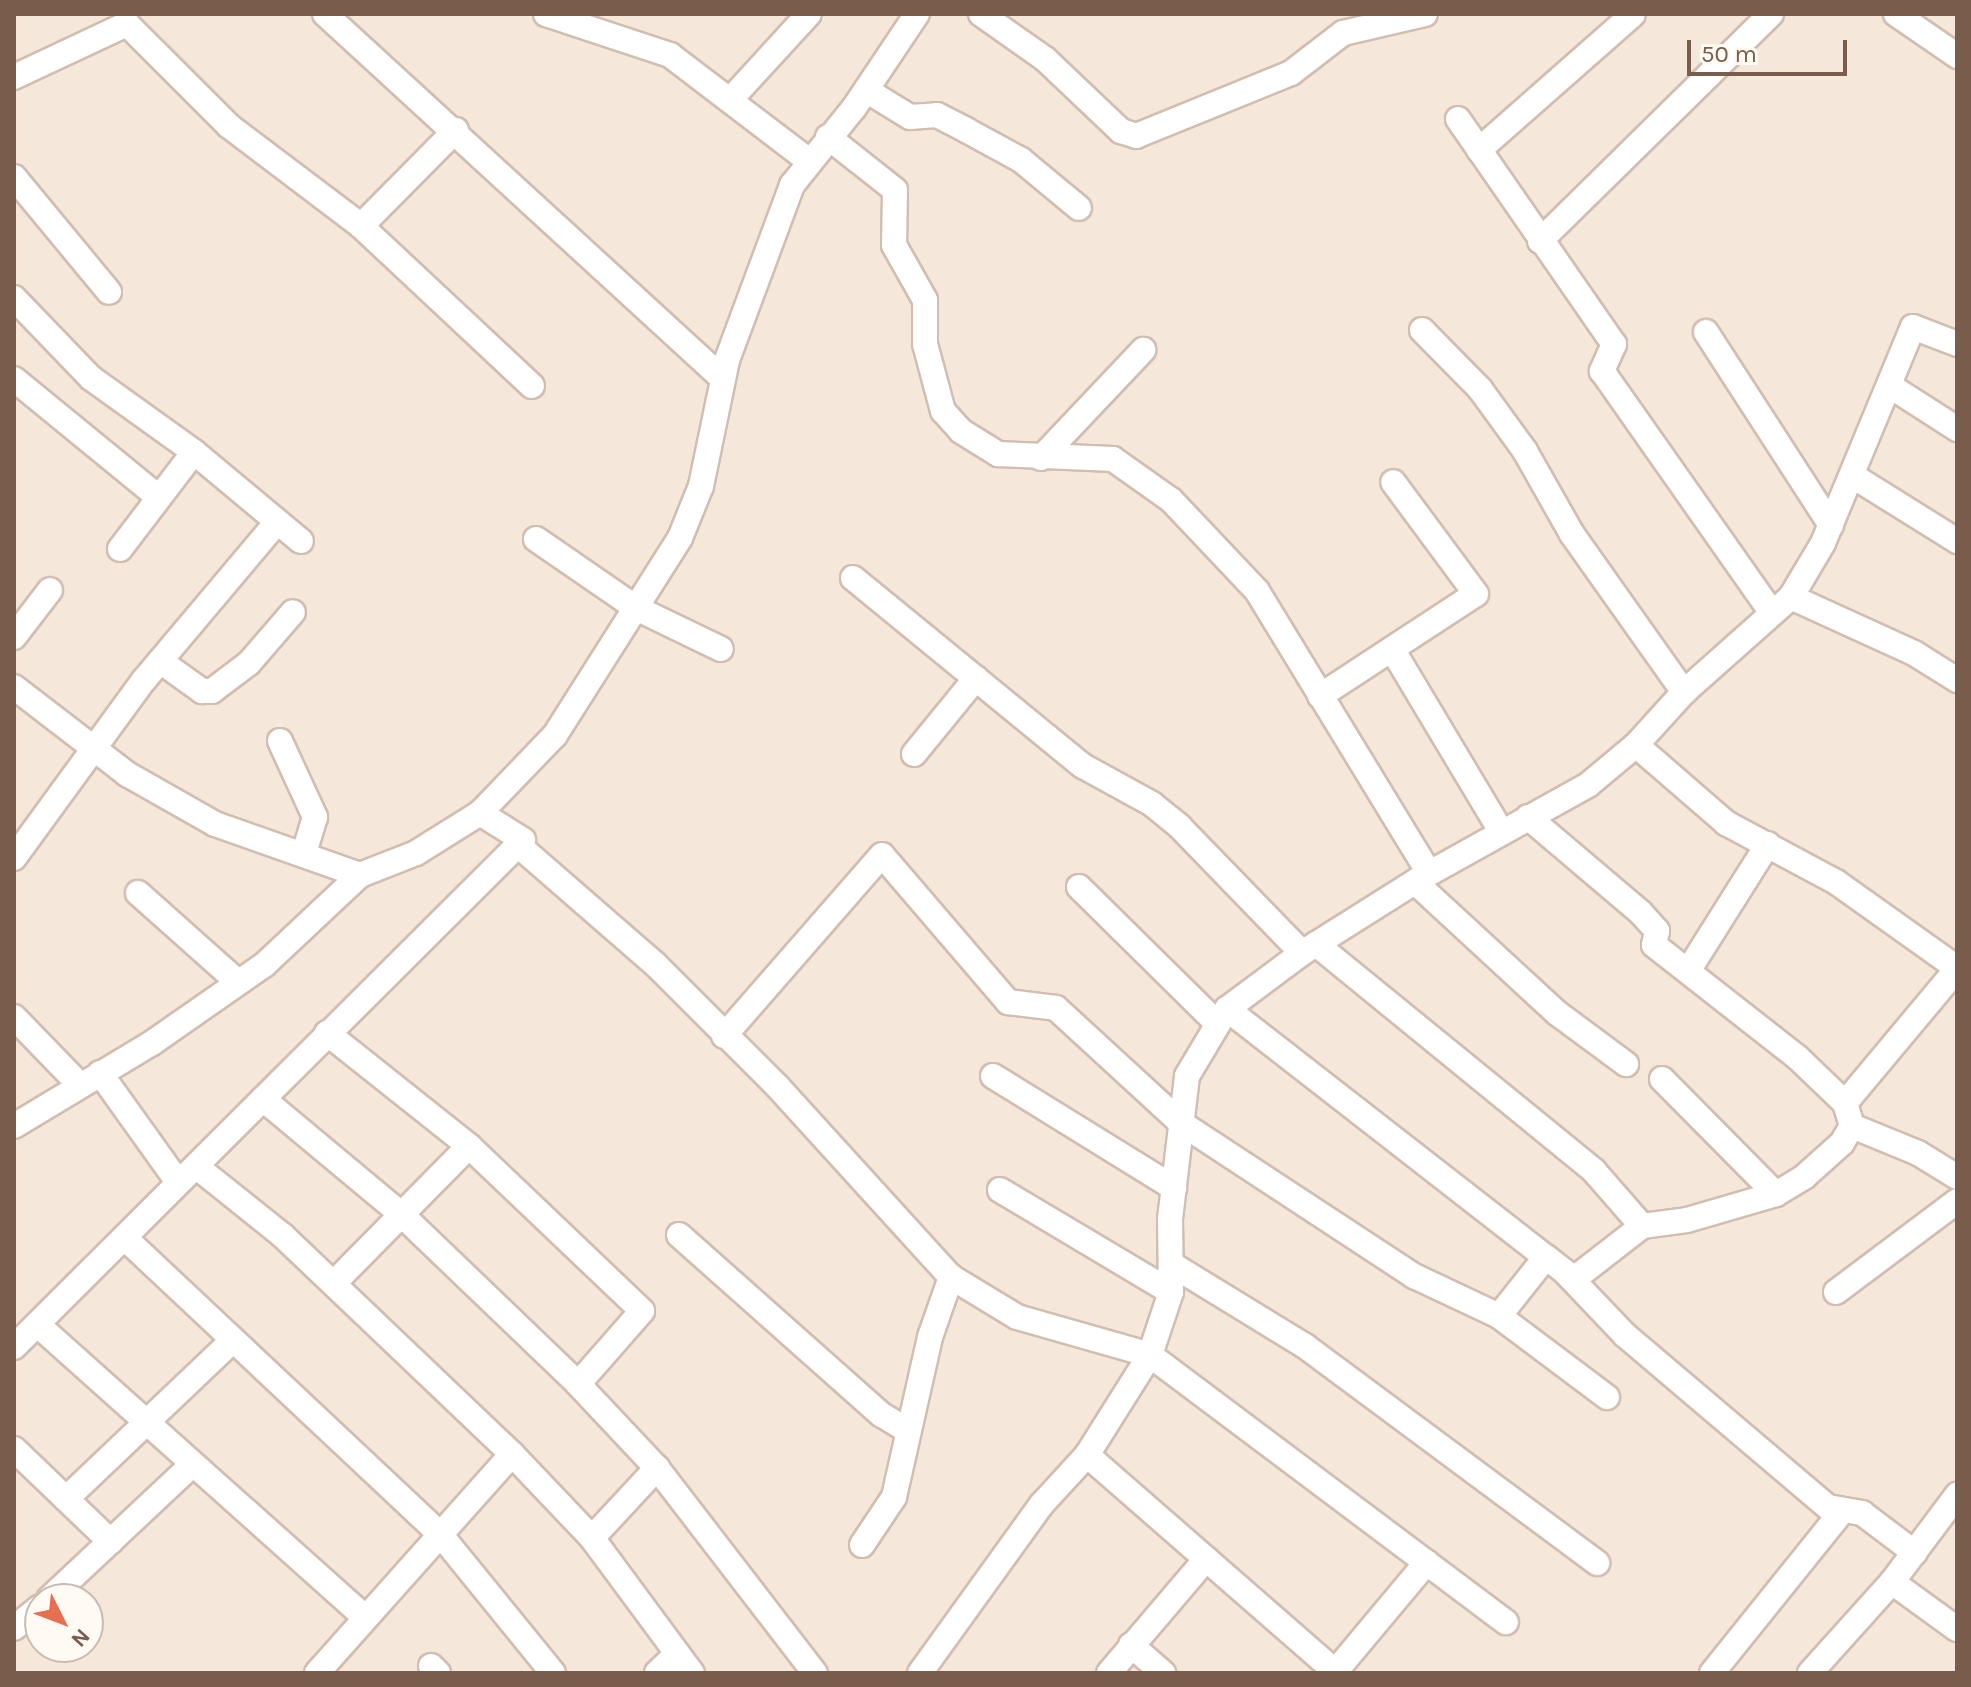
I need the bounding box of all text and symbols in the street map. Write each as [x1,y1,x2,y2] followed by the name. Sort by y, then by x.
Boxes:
[1691,24,1851,74] scale bar
[1701,40,1757,68] text: 50 m
[24,1583,104,1663] north arrow
[65,1623,95,1652] text: N

